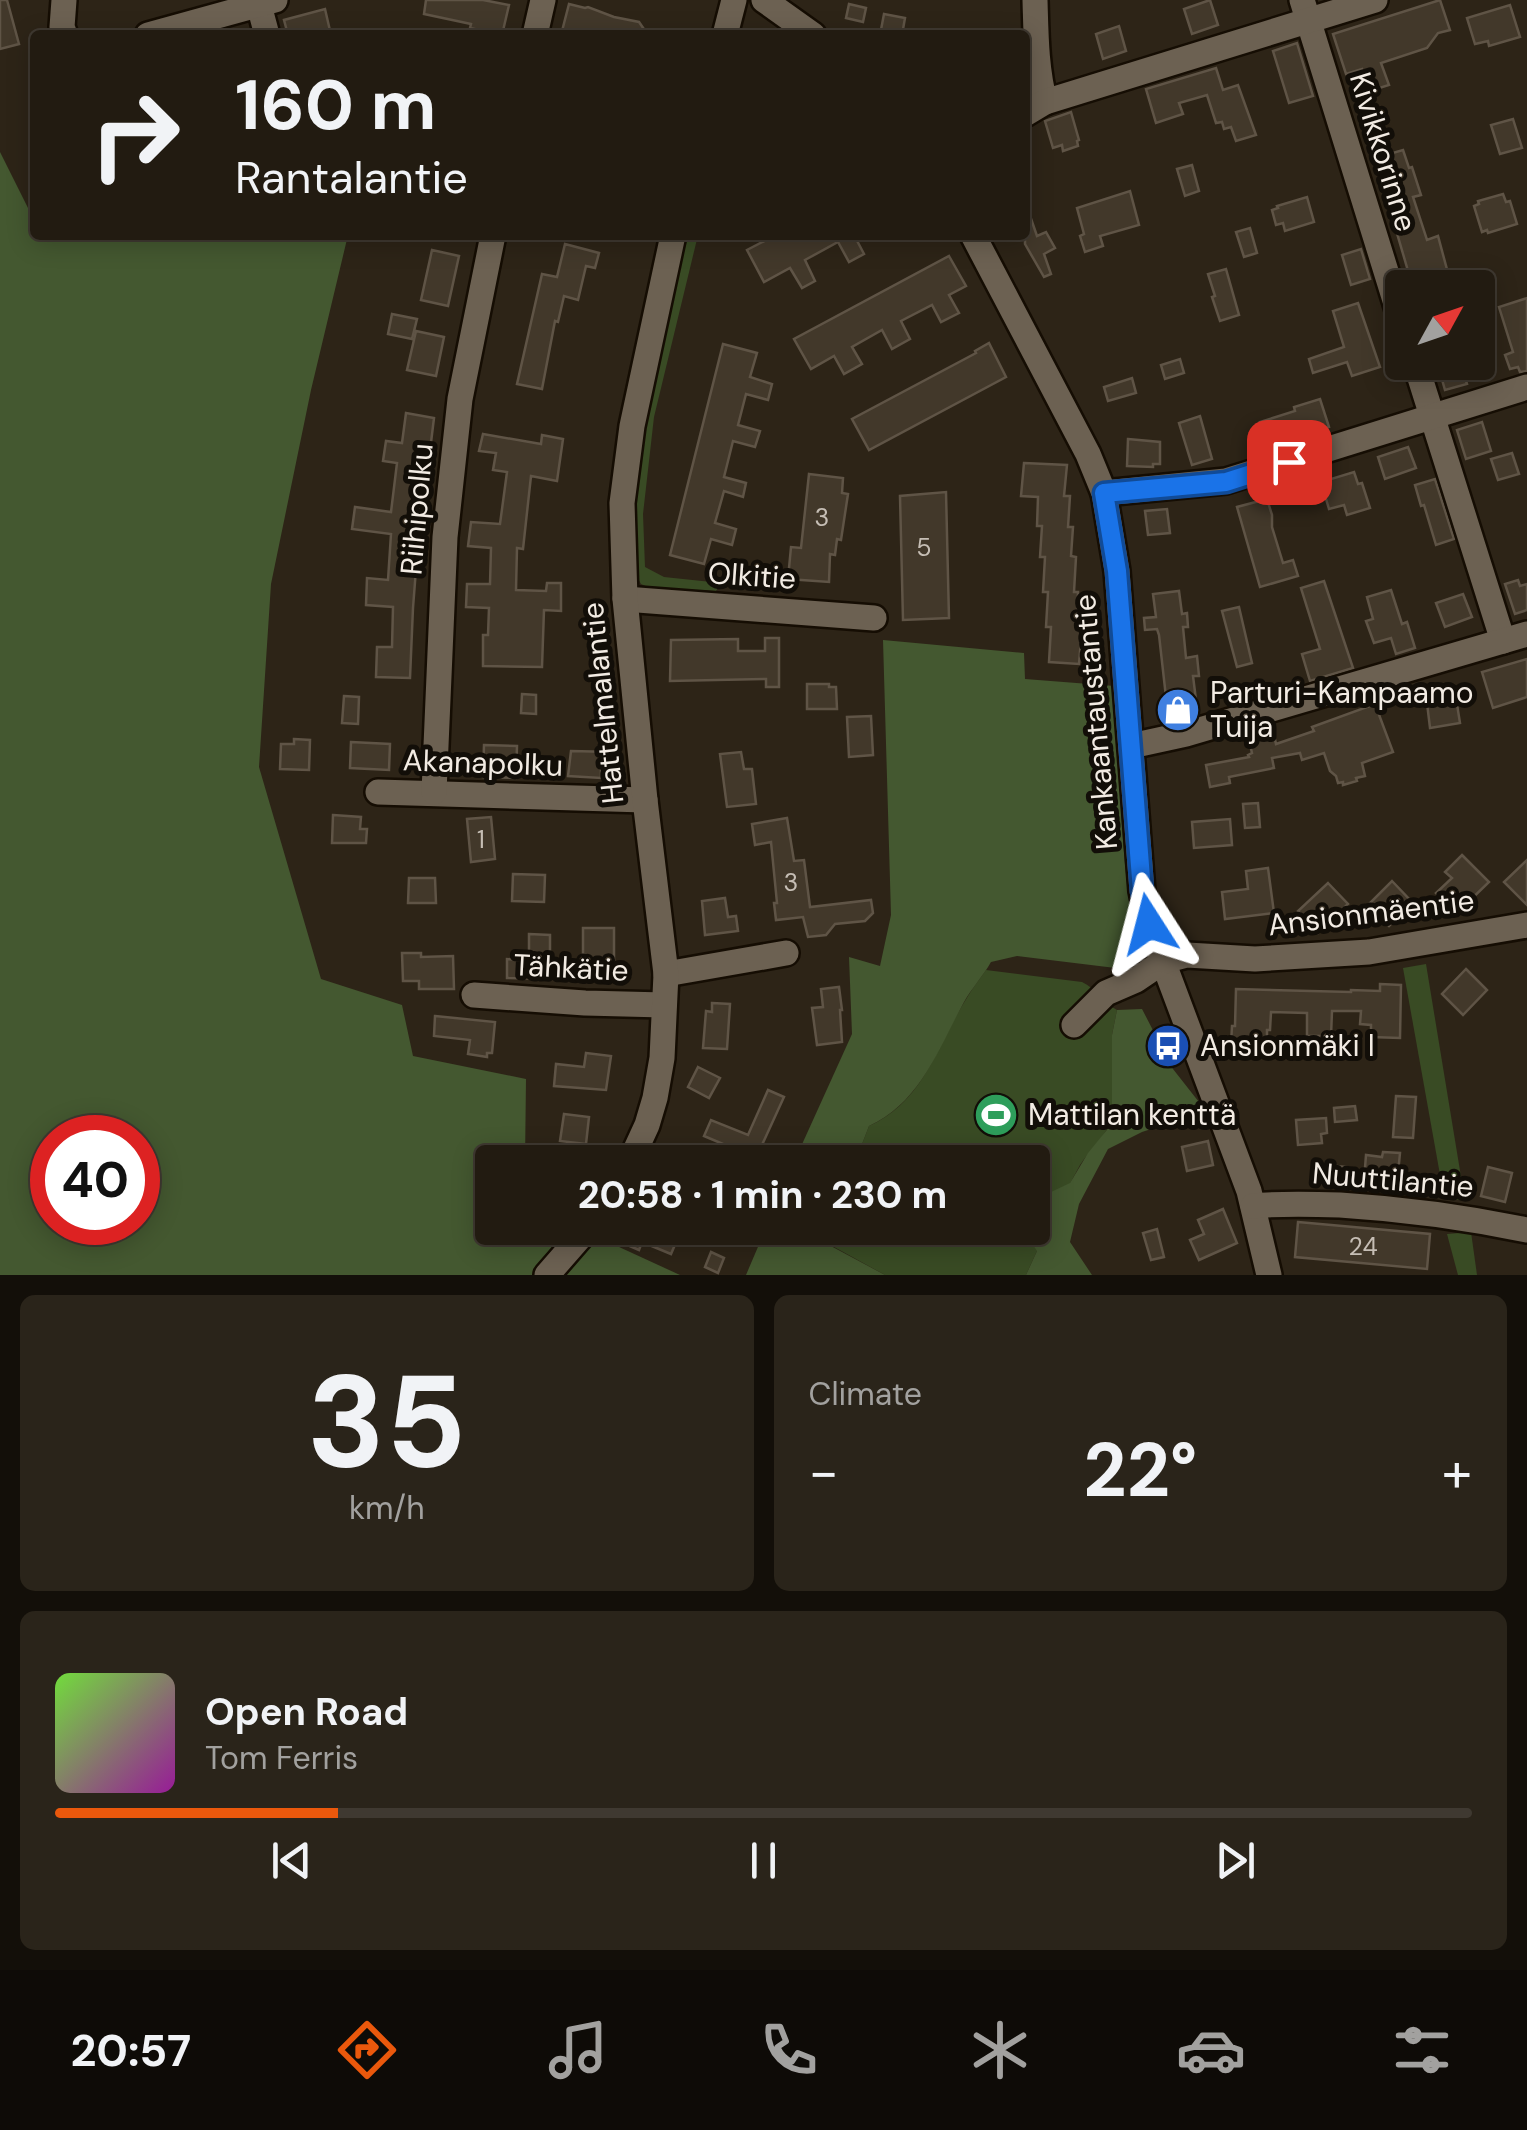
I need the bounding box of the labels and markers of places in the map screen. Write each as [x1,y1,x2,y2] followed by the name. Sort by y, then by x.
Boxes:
[1247,420,1332,505] pin
[1210,673,1473,746] place label: Parturi-Kampaamo Tuija
[1155,687,1201,733] shop icon: Parturi-Kampaamo Tuija
[1145,1023,1191,1069] bus stop icon: Ansionmäki I
[1200,1026,1375,1065] place label: Ansionmäki I
[973,1092,1019,1138] sports icon: Mattilan kenttä
[1028,1095,1236,1134] place label: Mattilan kenttä

